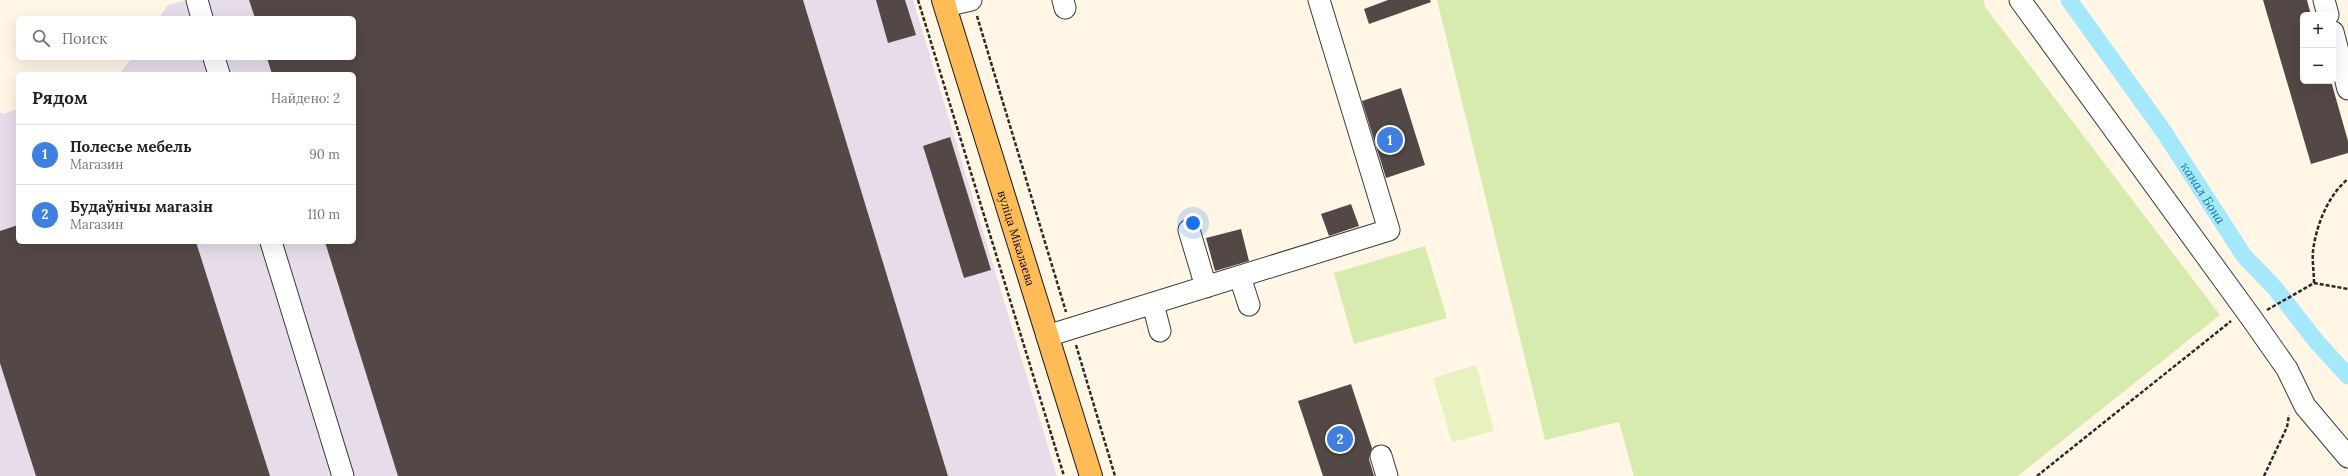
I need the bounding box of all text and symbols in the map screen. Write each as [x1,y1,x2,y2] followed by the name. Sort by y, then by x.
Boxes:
[2300,12,2336,84] map controls
[2300,12,2336,48] button: +
[16,16,356,60] search box
[30,27,52,49] icon: search
[62,29,107,48] text: Поиск
[2300,48,2336,84] button: −
[32,87,88,109] text: Рядом
[271,90,340,107] text: Найдено: 2
[1377,125,1403,155] pin: 1
[70,137,192,156] text: Полесье мебель
[42,146,48,163] text: 1
[309,146,340,163] text: 90 m
[70,156,123,173] text: Магазин
[2177,159,2230,228] water label: канал Бона
[995,188,1039,287] street label: вуліца Мікалаева
[70,197,213,216] text: Будаўнічы магазін
[42,206,48,223] text: 2
[307,206,340,223] text: 110 m
[1183,213,1203,233] your location
[70,216,123,233] text: Магазин
[1327,424,1353,454] pin: 2

